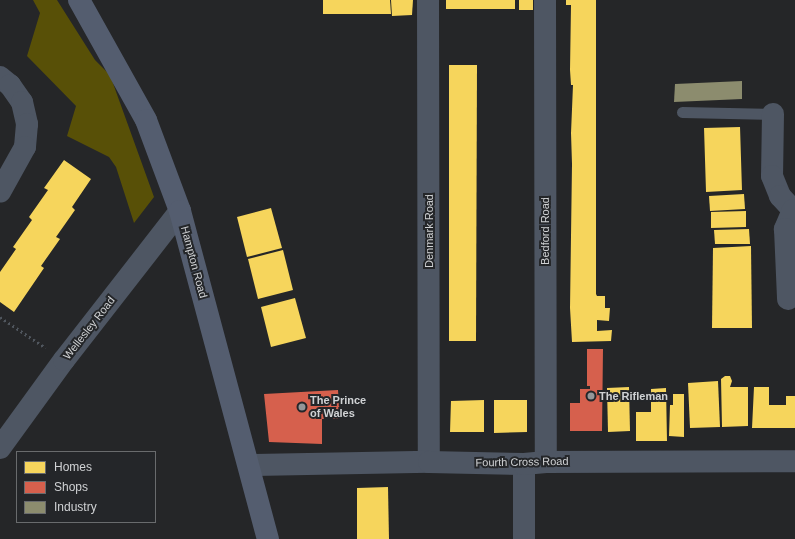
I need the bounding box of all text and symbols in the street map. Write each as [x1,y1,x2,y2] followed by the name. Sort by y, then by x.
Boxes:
[422,194,436,268] street label: Denmark Road
[538,197,552,265] street label: Bedford Road
[178,225,210,299] street label: Hampton Road
[60,294,118,362] street label: Wellesley Road
[599,389,668,403] place label: The Rifleman
[586,391,596,401] marker: The Rifleman
[310,394,366,420] place label: The Prince of Wales
[297,402,307,412] marker: The Prince of Wales
[16,451,156,523] legend
[475,455,569,469] street label: Fourth Cross Road
[54,460,92,474] text: Homes
[54,480,88,494] text: Shops
[54,500,97,514] text: Industry

